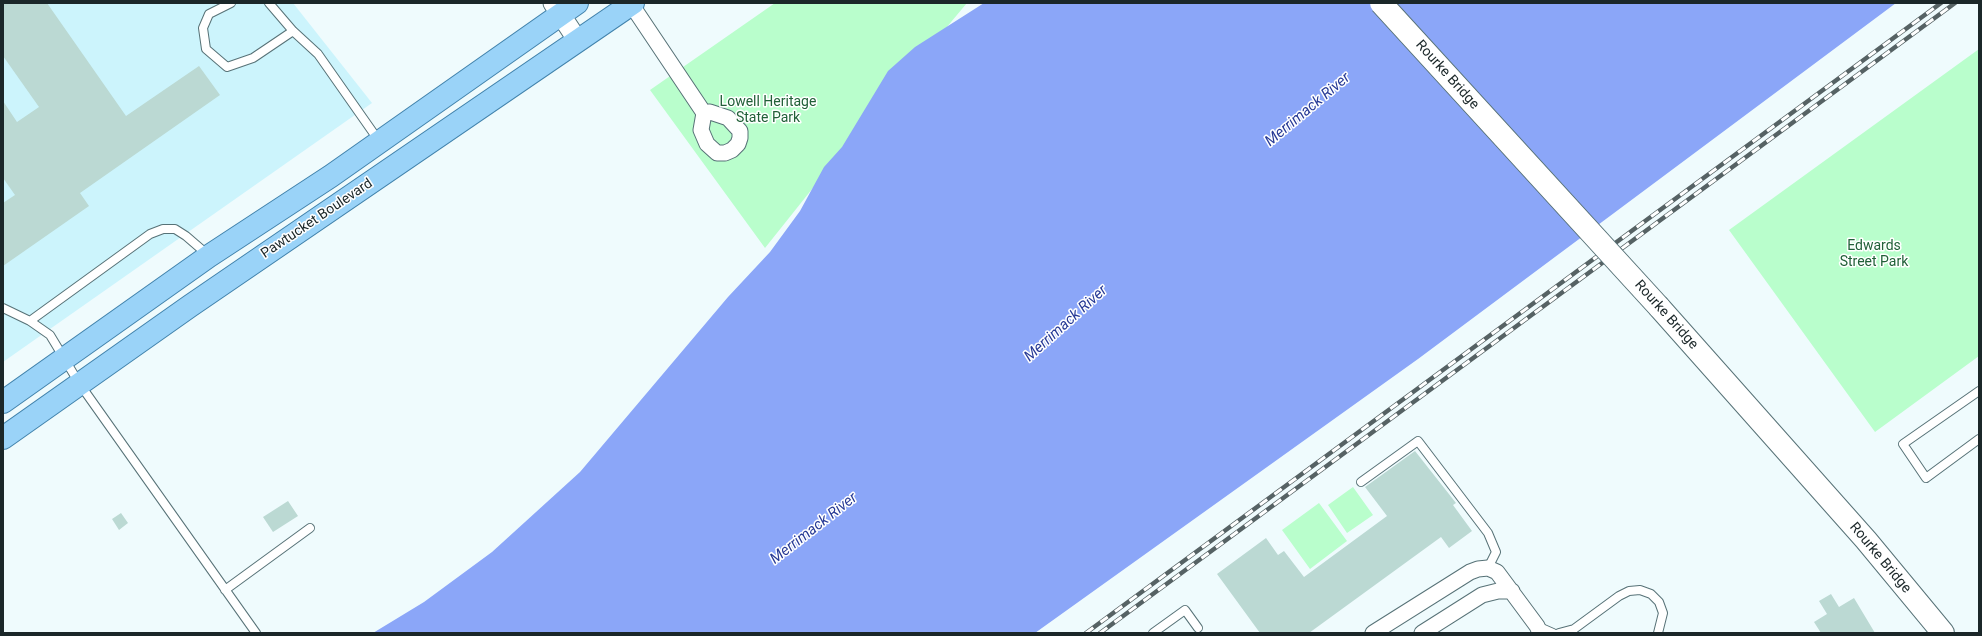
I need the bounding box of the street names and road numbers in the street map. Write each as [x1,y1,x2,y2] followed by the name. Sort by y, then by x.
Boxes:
[1412,37,1482,113] street label: Rourke Bridge
[258,175,376,263] street label: Pawtucket Boulevard
[1631,277,1701,353] street label: Rourke Bridge
[1846,519,1914,597] street label: Rourke Bridge

